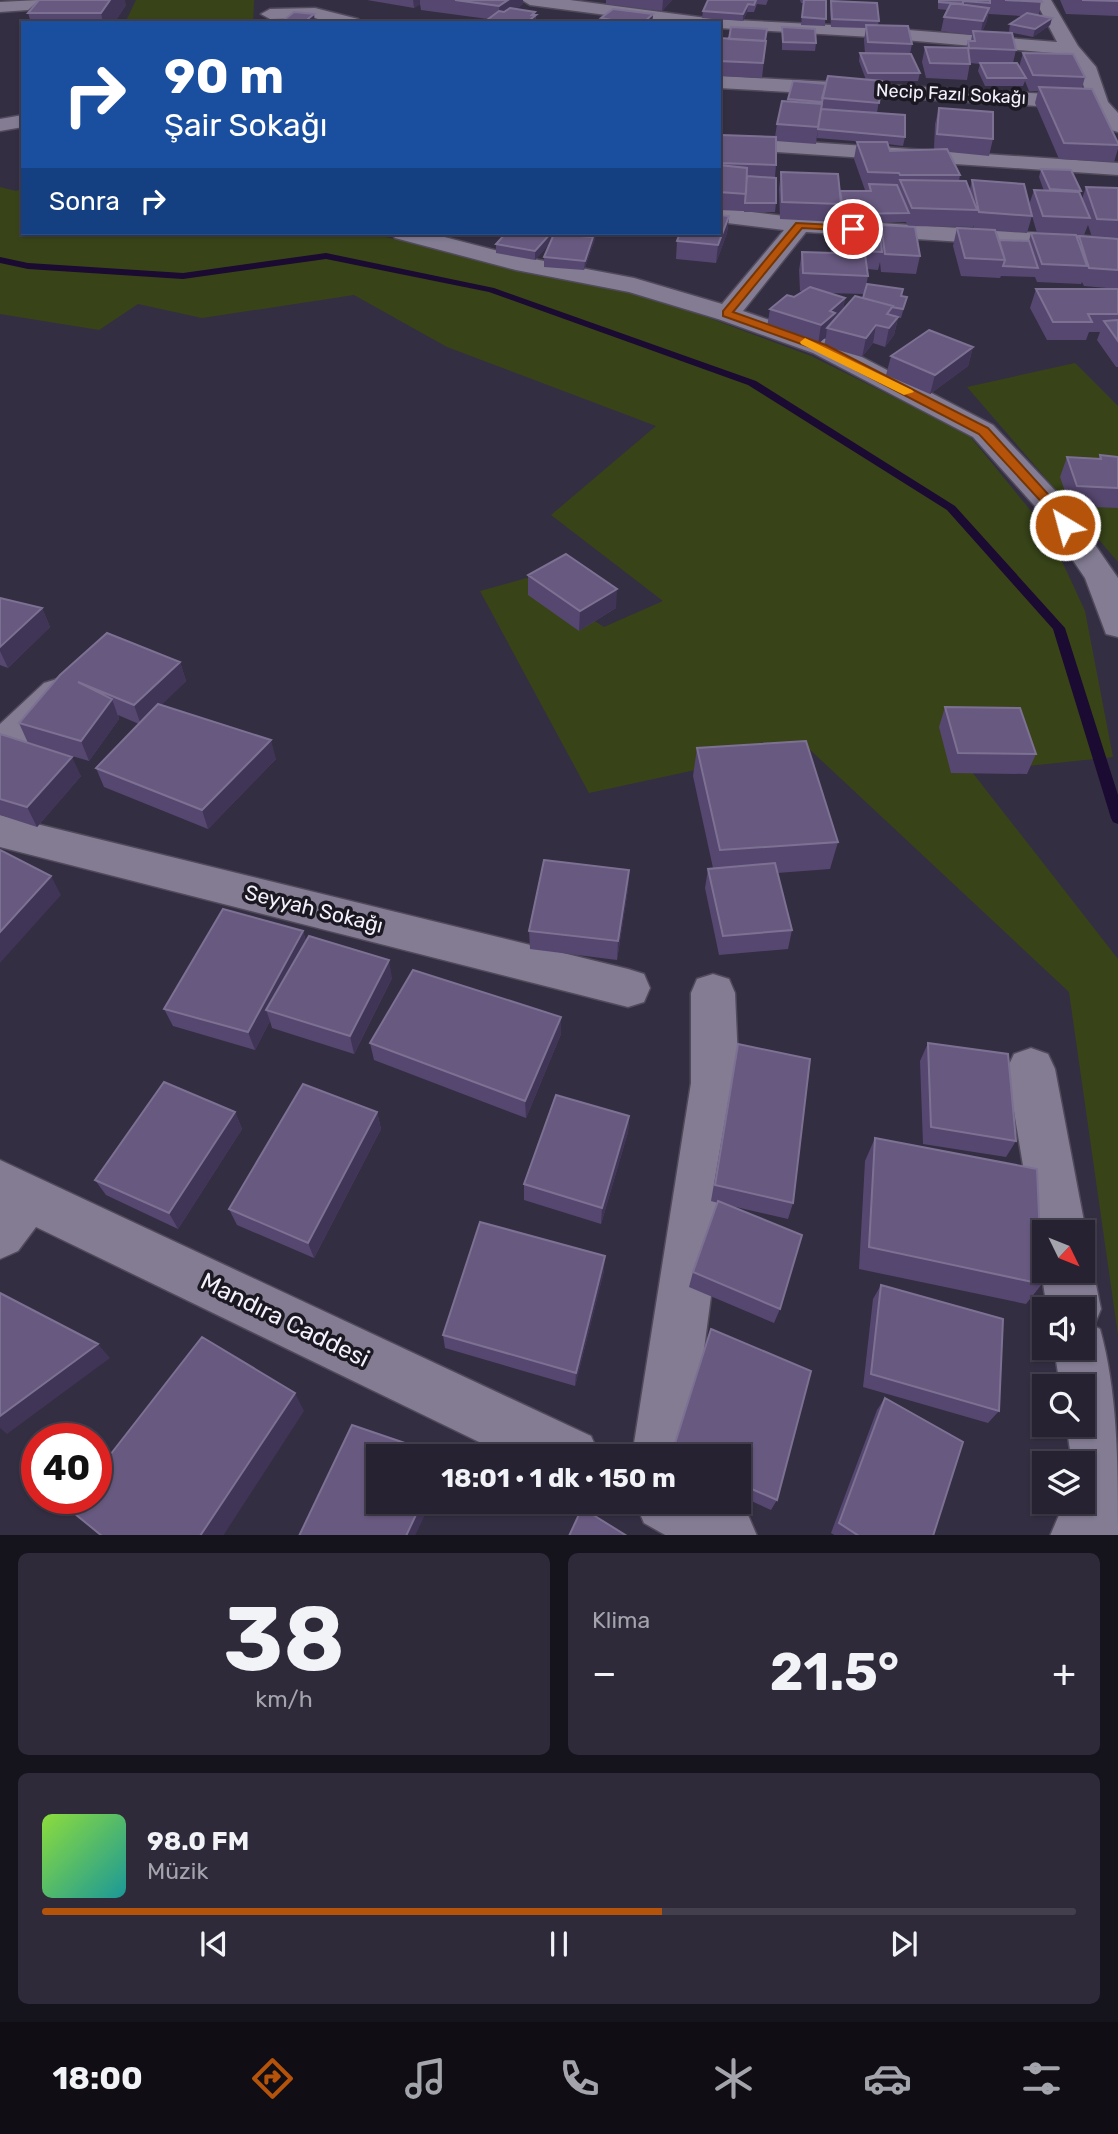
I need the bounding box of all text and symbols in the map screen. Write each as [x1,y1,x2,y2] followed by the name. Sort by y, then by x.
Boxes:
[164,47,284,105] text: 90 m
[49,49,140,140] icon: right
[876,79,1026,109] street label: Necip Fazıl Sokağı
[164,106,328,144] text: Şair Sokağı
[134,182,172,220] icon: right
[49,186,120,217] text: Sonra
[823,199,883,259] pin
[834,210,872,248] icon: arrive
[1028,488,1102,562] position arrow
[242,879,386,938] street label: Seyyah Sokağı
[1032,1220,1096,1283] north arrow
[1032,1220,1095,1514] map controls
[196,1267,374,1373] street label: Mandıra Caddesi
[1032,1297,1095,1360] button: sound
[1032,1374,1095,1437] button: search
[21,1423,112,1514] speed limit sign: 40
[1032,1451,1095,1514] button: layers
[441,1463,676,1494] text: 18:01 · 1 dk · 150 m
[223,1585,345,1693] text: 38
[592,1606,650,1634] text: Klima
[770,1641,899,1703] text: 21.5°
[592,1650,617,1696] text: −
[1052,1650,1076,1696] text: +
[255,1685,313,1713] text: km/h
[147,1826,249,1857] text: 98.0 FM
[147,1857,208,1885] text: Müzik
[195,1925,233,1963] icon: previous
[540,1925,578,1963] icon: pause
[885,1925,923,1963] icon: next
[248,2054,297,2103] icon: directions
[401,2054,450,2103] icon: music
[555,2054,604,2103] icon: phone
[709,2054,758,2103] icon: climate
[863,2054,912,2103] icon: car
[1017,2054,1066,2103] icon: filters
[52,2059,143,2097] text: 18:00

